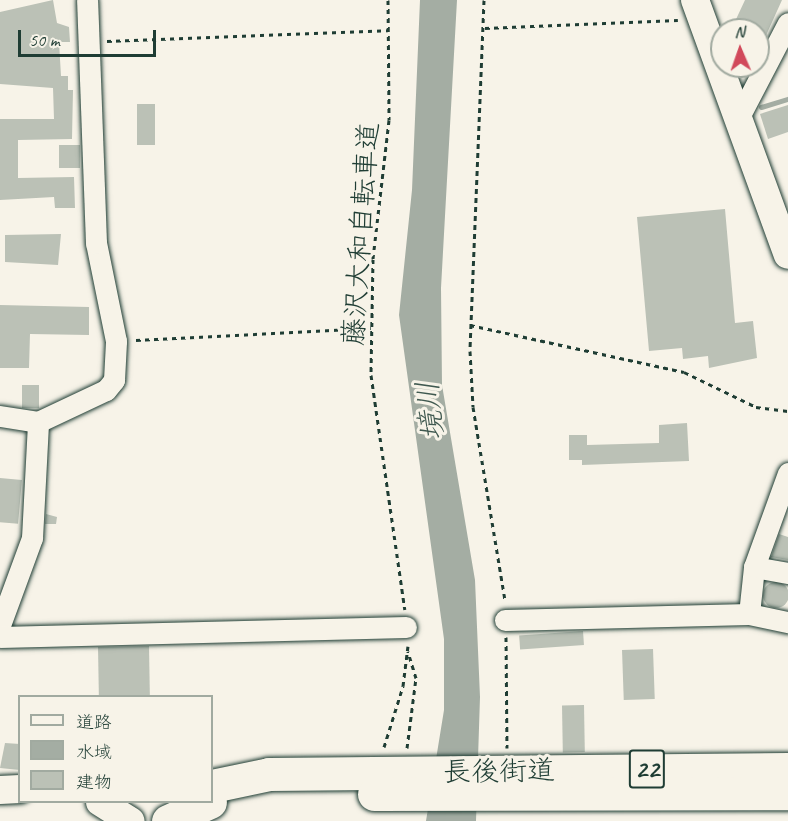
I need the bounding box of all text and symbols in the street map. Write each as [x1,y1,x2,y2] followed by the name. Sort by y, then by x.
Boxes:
[21,18,159,56] scale bar
[710,18,770,78] north arrow
[734,22,745,42] text: N
[29,29,60,51] text: 50 m
[336,121,386,347] street label: 藤沢大和自転車道
[409,379,451,443] water label: 境川
[18,695,213,803] legend
[76,711,112,733] text: 道路
[76,741,112,763] text: 水域
[628,745,666,793] road number: 22
[443,753,555,789] street label: 長後街道
[76,771,112,793] text: 建物

